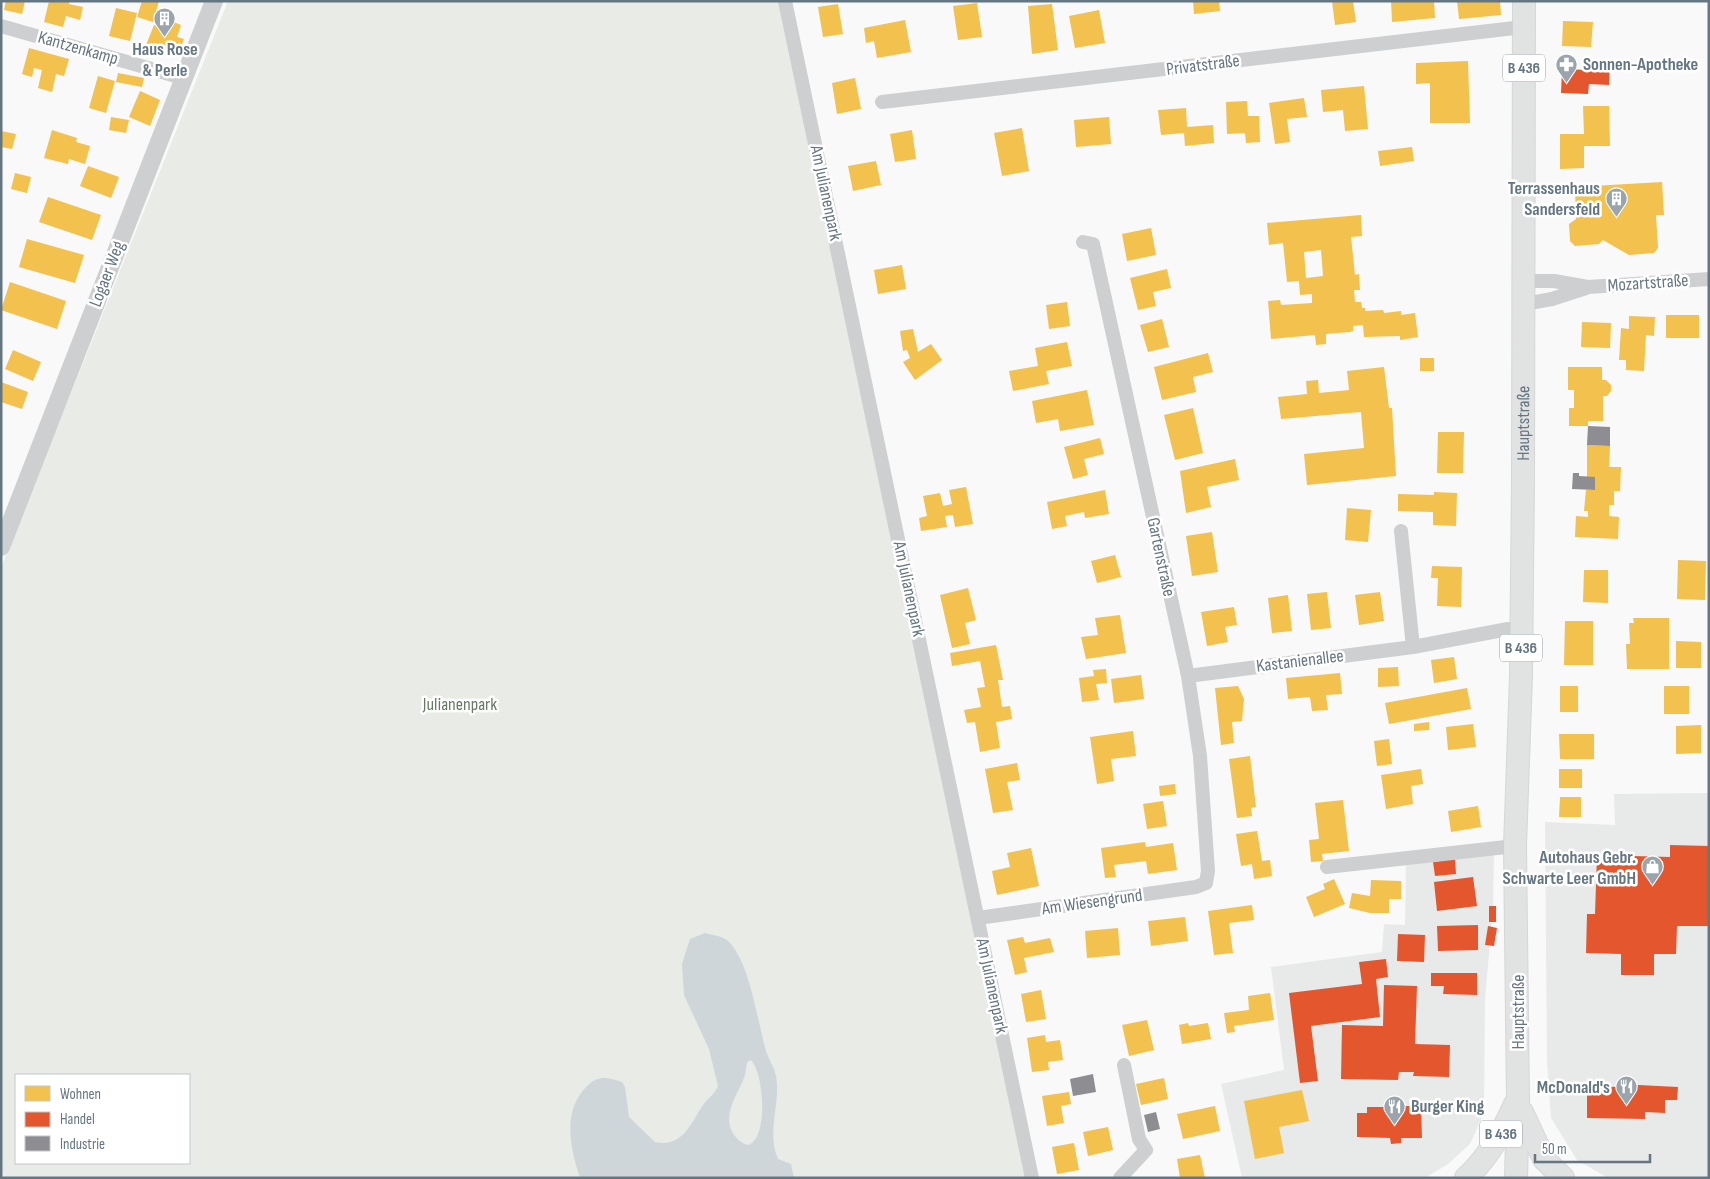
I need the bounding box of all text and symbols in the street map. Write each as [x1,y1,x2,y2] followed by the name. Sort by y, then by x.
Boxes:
[153,7,177,38] building icon: Haus Rose & Perle
[36,27,120,69] street label: Kantzenkamp
[132,39,198,81] place label: Haus Rose & Perle
[1165,50,1241,80] street label: Privatstraße
[1555,52,1579,83] pharmacy icon: Sonnen-Apotheke
[1503,54,1545,82] road number: B 436
[1583,54,1698,75] place label: Sonnen-Apotheke
[805,143,846,243] street label: Am Julianenpark
[1508,178,1600,220] place label: Terrassenhaus Sandersfeld
[1604,186,1628,217] building icon: Terrassenhaus Sandersfeld
[85,238,129,310] street label: Logaer Weg
[1607,270,1689,296] street label: Mozartstraße
[1513,386,1534,461] street label: Hauptstraße
[1142,516,1180,598] street label: Gartenstraße
[888,539,929,639] street label: Am Julianenpark
[1500,634,1542,661] road number: B 436
[1255,645,1345,677] street label: Kastanienallee
[422,694,497,715] park label: Julianenpark
[1503,847,1636,889] place label: Autohaus Gebr. Schwarte Leer GmbH
[1640,855,1664,886] shop icon: Autohaus Gebr. Schwarte Leer GmbH
[1039,885,1144,920] street label: Am Wiesengrund
[971,936,1012,1036] street label: Am Julianenpark
[1508,975,1529,1049] street label: Hauptstraße
[15,1074,190,1164] legend
[1614,1075,1638,1106] restaurant icon: McDonald's
[1537,1077,1610,1098] place label: McDonald's
[60,1085,101,1104] text: Wohnen
[1383,1094,1407,1125] restaurant icon: Burger King
[1411,1096,1485,1117] place label: Burger King
[60,1110,95,1129] text: Handel
[1480,1120,1522,1148] road number: B 436
[1535,1132,1650,1164] scale bar
[60,1135,105,1154] text: Industrie
[1542,1140,1567,1159] text: 50 m

